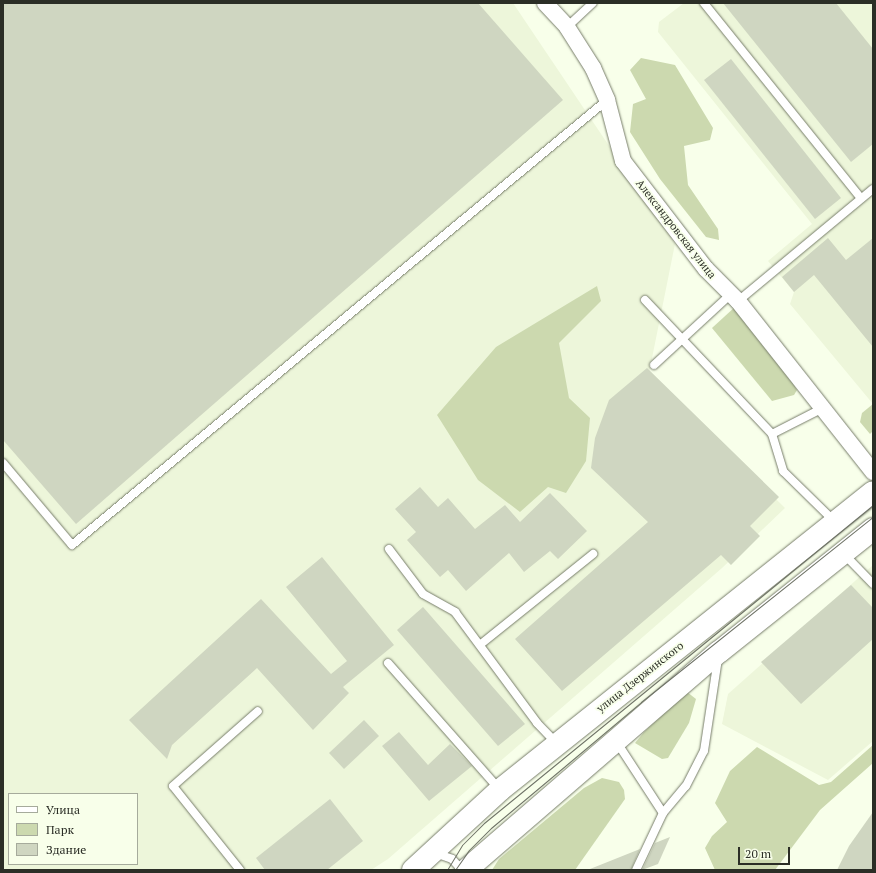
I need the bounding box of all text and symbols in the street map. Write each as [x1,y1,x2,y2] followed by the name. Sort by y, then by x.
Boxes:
[633,177,719,281] street label: Александровская улица
[594,639,686,715] street label: улица Дзержинского
[8,793,138,865] legend
[46,802,80,817] text: Улица
[46,822,74,837] text: Парк
[740,839,792,865] scale bar
[46,842,86,857] text: Здание
[745,846,771,861] text: 20 m

